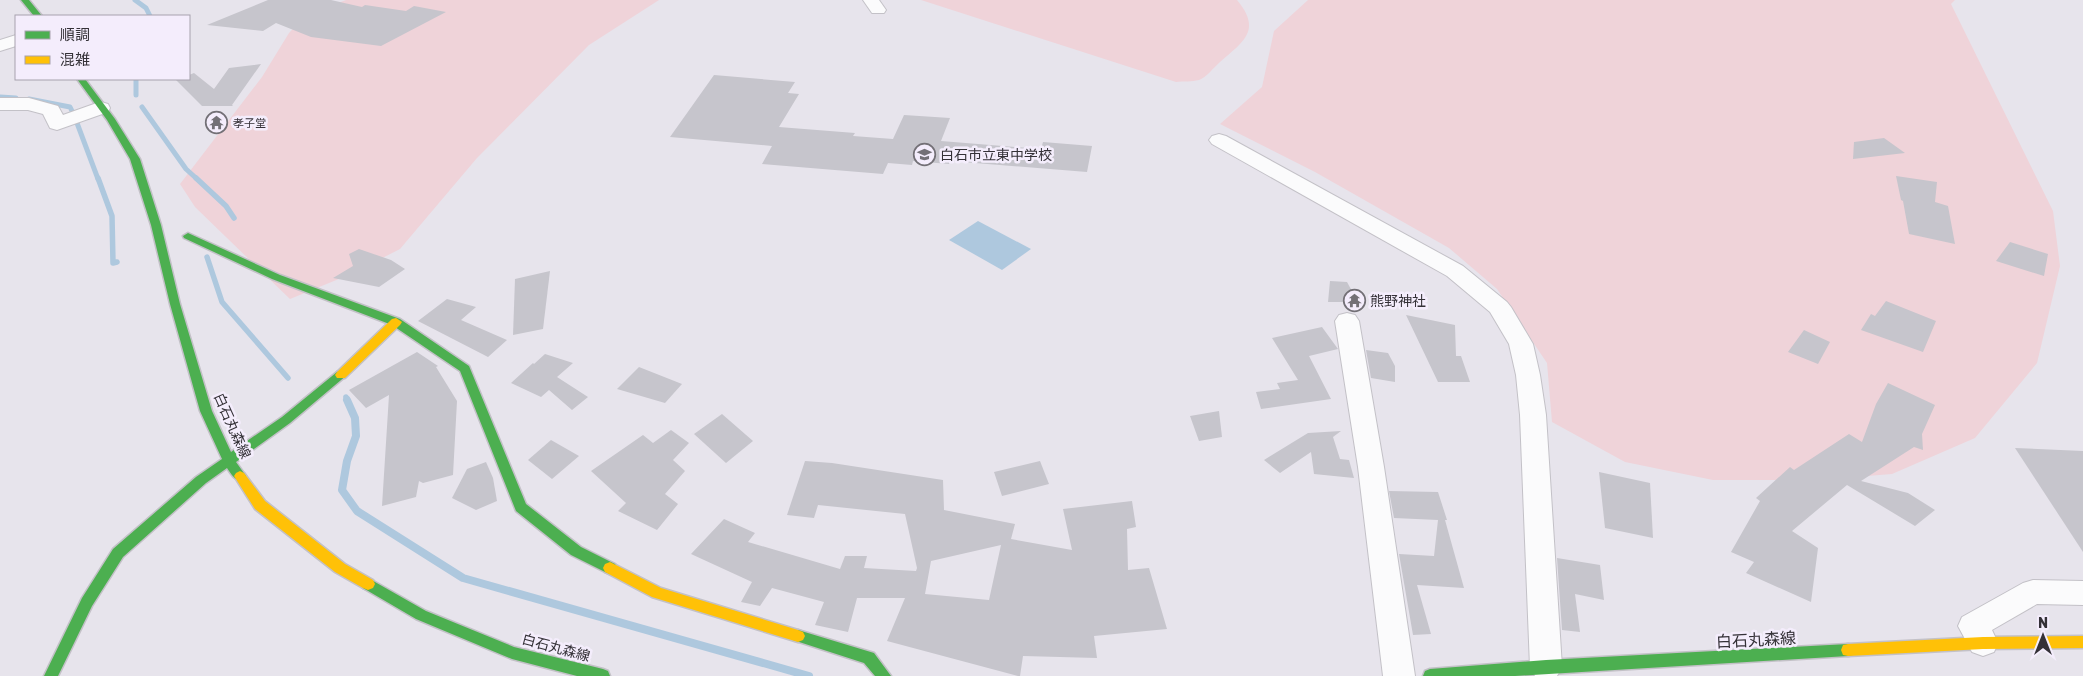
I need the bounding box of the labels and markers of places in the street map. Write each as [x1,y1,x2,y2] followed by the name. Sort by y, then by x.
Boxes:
[205,111,229,135] temple icon: 孝子堂
[233,117,266,130] place label: 孝子堂
[912,143,936,167] school or university icon: 白石市立東中学校
[940,147,1052,164] place label: 白石市立東中学校
[1342,289,1366,313] temple icon: 熊野神社
[1370,293,1426,310] place label: 熊野神社

